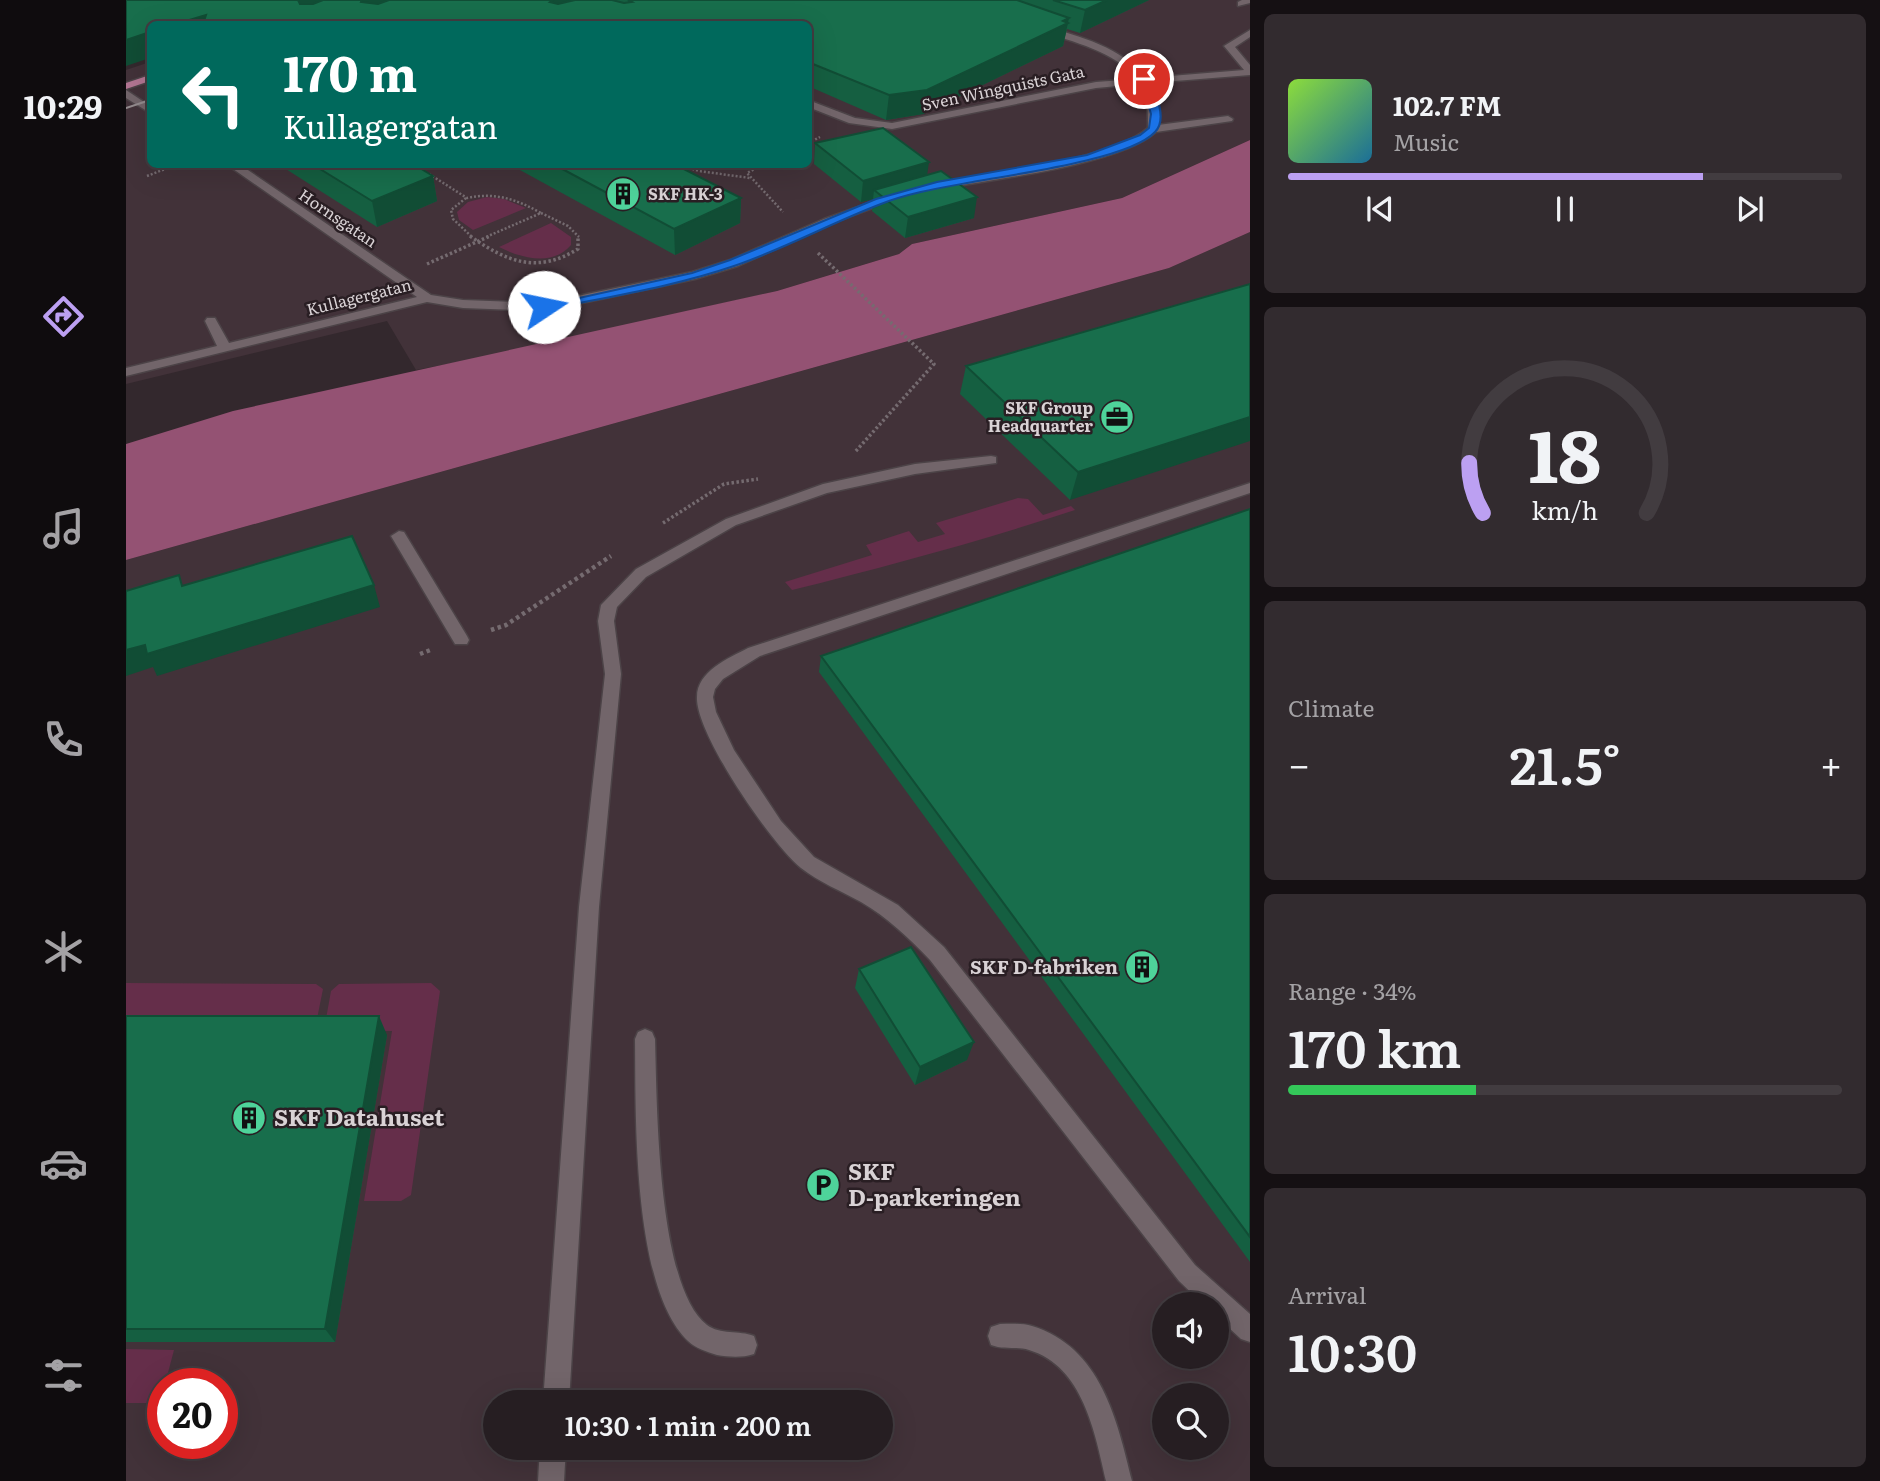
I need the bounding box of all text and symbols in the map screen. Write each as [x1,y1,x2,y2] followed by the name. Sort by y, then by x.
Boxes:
[283,34,417,107] text: 170 m
[168,49,259,140] icon: left
[1114,49,1174,109] pin
[919,58,1087,116] street label: Sven Wingquists Gata
[1125,60,1163,98] icon: arrive
[24,81,102,129] text: 10:29
[1393,85,1501,124] text: 102.7 FM
[283,101,498,149] text: Kullagergatan
[1393,124,1459,158] text: Music
[604,175,642,213] building icon: SKF HK-3
[648,181,723,205] place label: SKF HK-3
[295,182,383,253] street label: Hornsgatan
[1361,190,1399,228] icon: previous
[1546,190,1584,228] icon: pause
[1731,190,1769,228] icon: next
[507,270,581,344] position arrow
[304,271,414,321] street label: Kullagergatan
[39,292,88,341] icon: directions
[988,395,1093,437] place label: SKF Group Headquarter
[1098,398,1136,436] office icon: SKF Group Headquarter
[1528,398,1602,506] text: 18
[1532,491,1598,528] text: km/h
[39,504,88,553] icon: music
[1288,690,1374,724] text: Climate
[39,715,88,764] icon: phone
[1509,724,1621,801] text: 21.5°
[1288,734,1310,791] text: −
[1820,734,1842,791] text: +
[39,927,88,976] icon: climate
[1123,948,1161,986] building icon: SKF D-fabriken
[970,952,1118,980] place label: SKF D-fabriken
[1288,973,1417,1007] text: Range · 34%
[1288,1007,1462,1084] text: 170 km
[230,1099,268,1137] building icon: SKF Datahuset
[274,1099,444,1133] place label: SKF Datahuset
[39,1139,88,1188] icon: car
[848,1153,1021,1213] place label: SKF D-parkeringen
[804,1166,842,1204] parking icon: SKF D-parkeringen
[1288,1277,1367,1311] text: Arrival
[1152,1292,1229,1460] map controls
[1152,1292,1229,1369] button: sound
[1288,1311,1417,1388] text: 10:30
[39,1351,88,1400] icon: filters
[147,1368,238,1459] speed limit sign: 20
[1152,1383,1229,1460] button: search
[565,1405,811,1444] text: 10:30 · 1 min · 200 m

